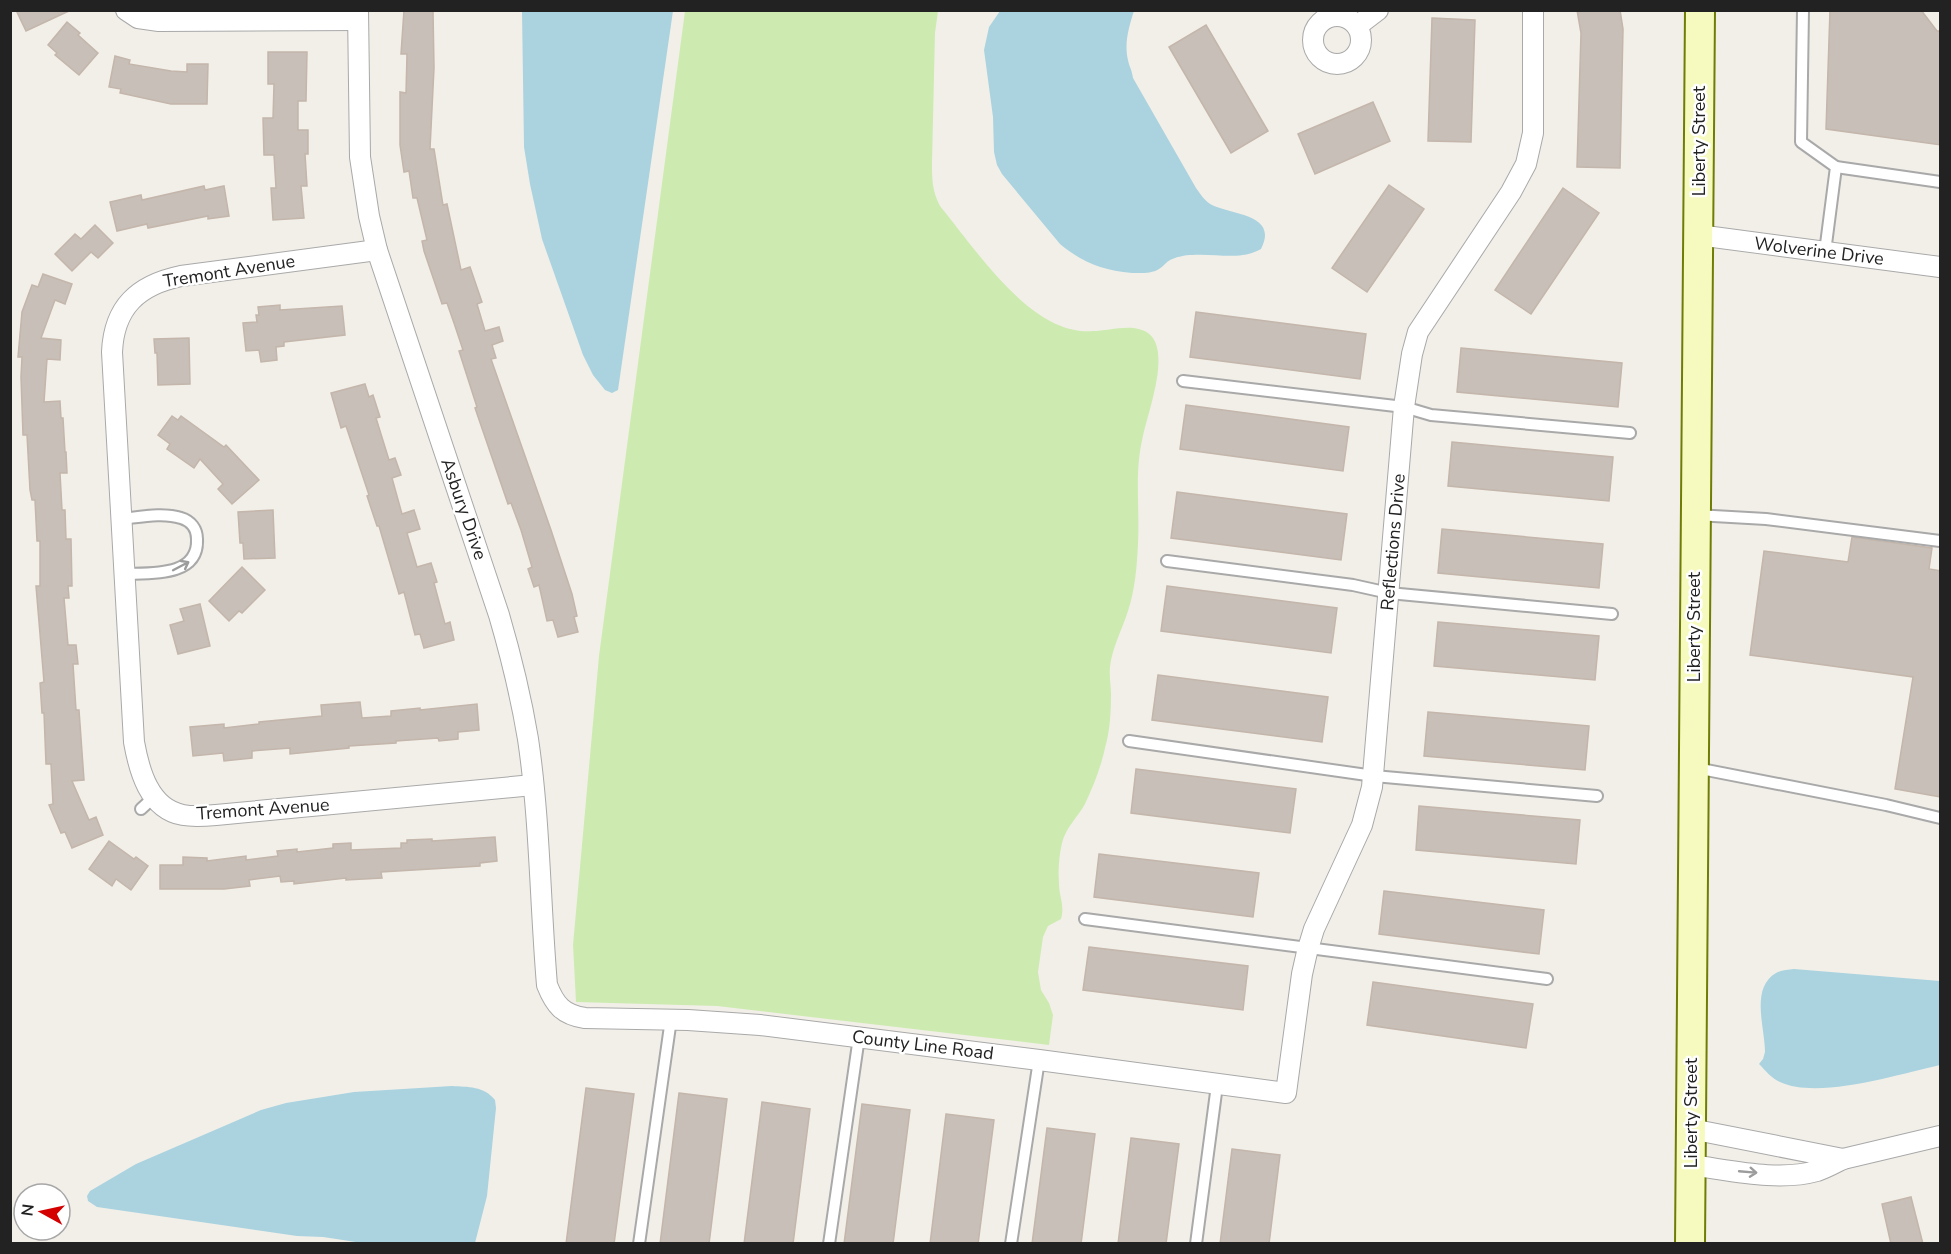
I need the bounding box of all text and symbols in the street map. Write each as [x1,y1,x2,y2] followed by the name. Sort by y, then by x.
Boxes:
[1687,85,1711,196] street label: Liberty Street
[1753,231,1885,271] street label: Wolverine Drive
[161,249,297,293] street label: Tremont Avenue
[435,455,493,563] street label: Asbury Drive
[1375,473,1411,611] street label: Reflections Drive
[172,559,190,571] one-way arrow
[1682,571,1706,682] street label: Liberty Street
[196,792,330,826] street label: Tremont Avenue
[851,1024,995,1066] street label: County Line Road
[1679,1057,1703,1168] street label: Liberty Street
[1738,1167,1758,1178] one-way arrow
[12,1182,72,1242] north arrow
[16,1203,40,1218] text: N

